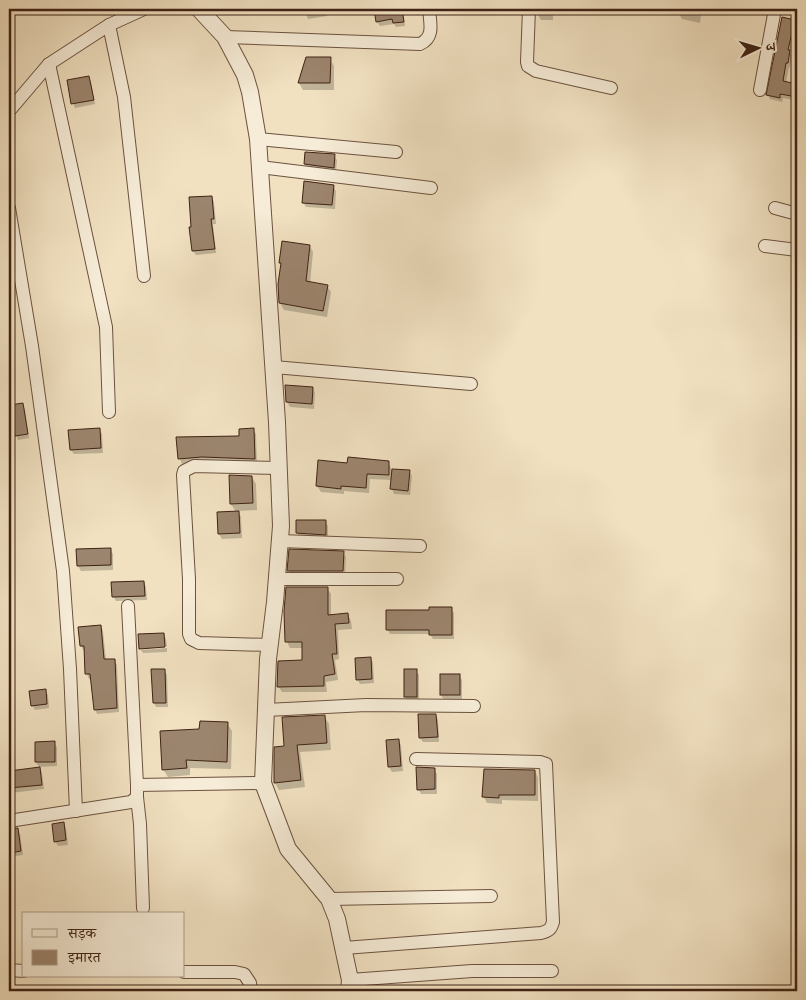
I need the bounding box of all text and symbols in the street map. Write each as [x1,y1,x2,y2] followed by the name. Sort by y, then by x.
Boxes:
[734,22,784,72] north arrow
[762,42,779,52] text: उ
[22,912,185,978] legend
[67,924,97,942] text: सड़क
[67,948,102,966] text: इमारत

